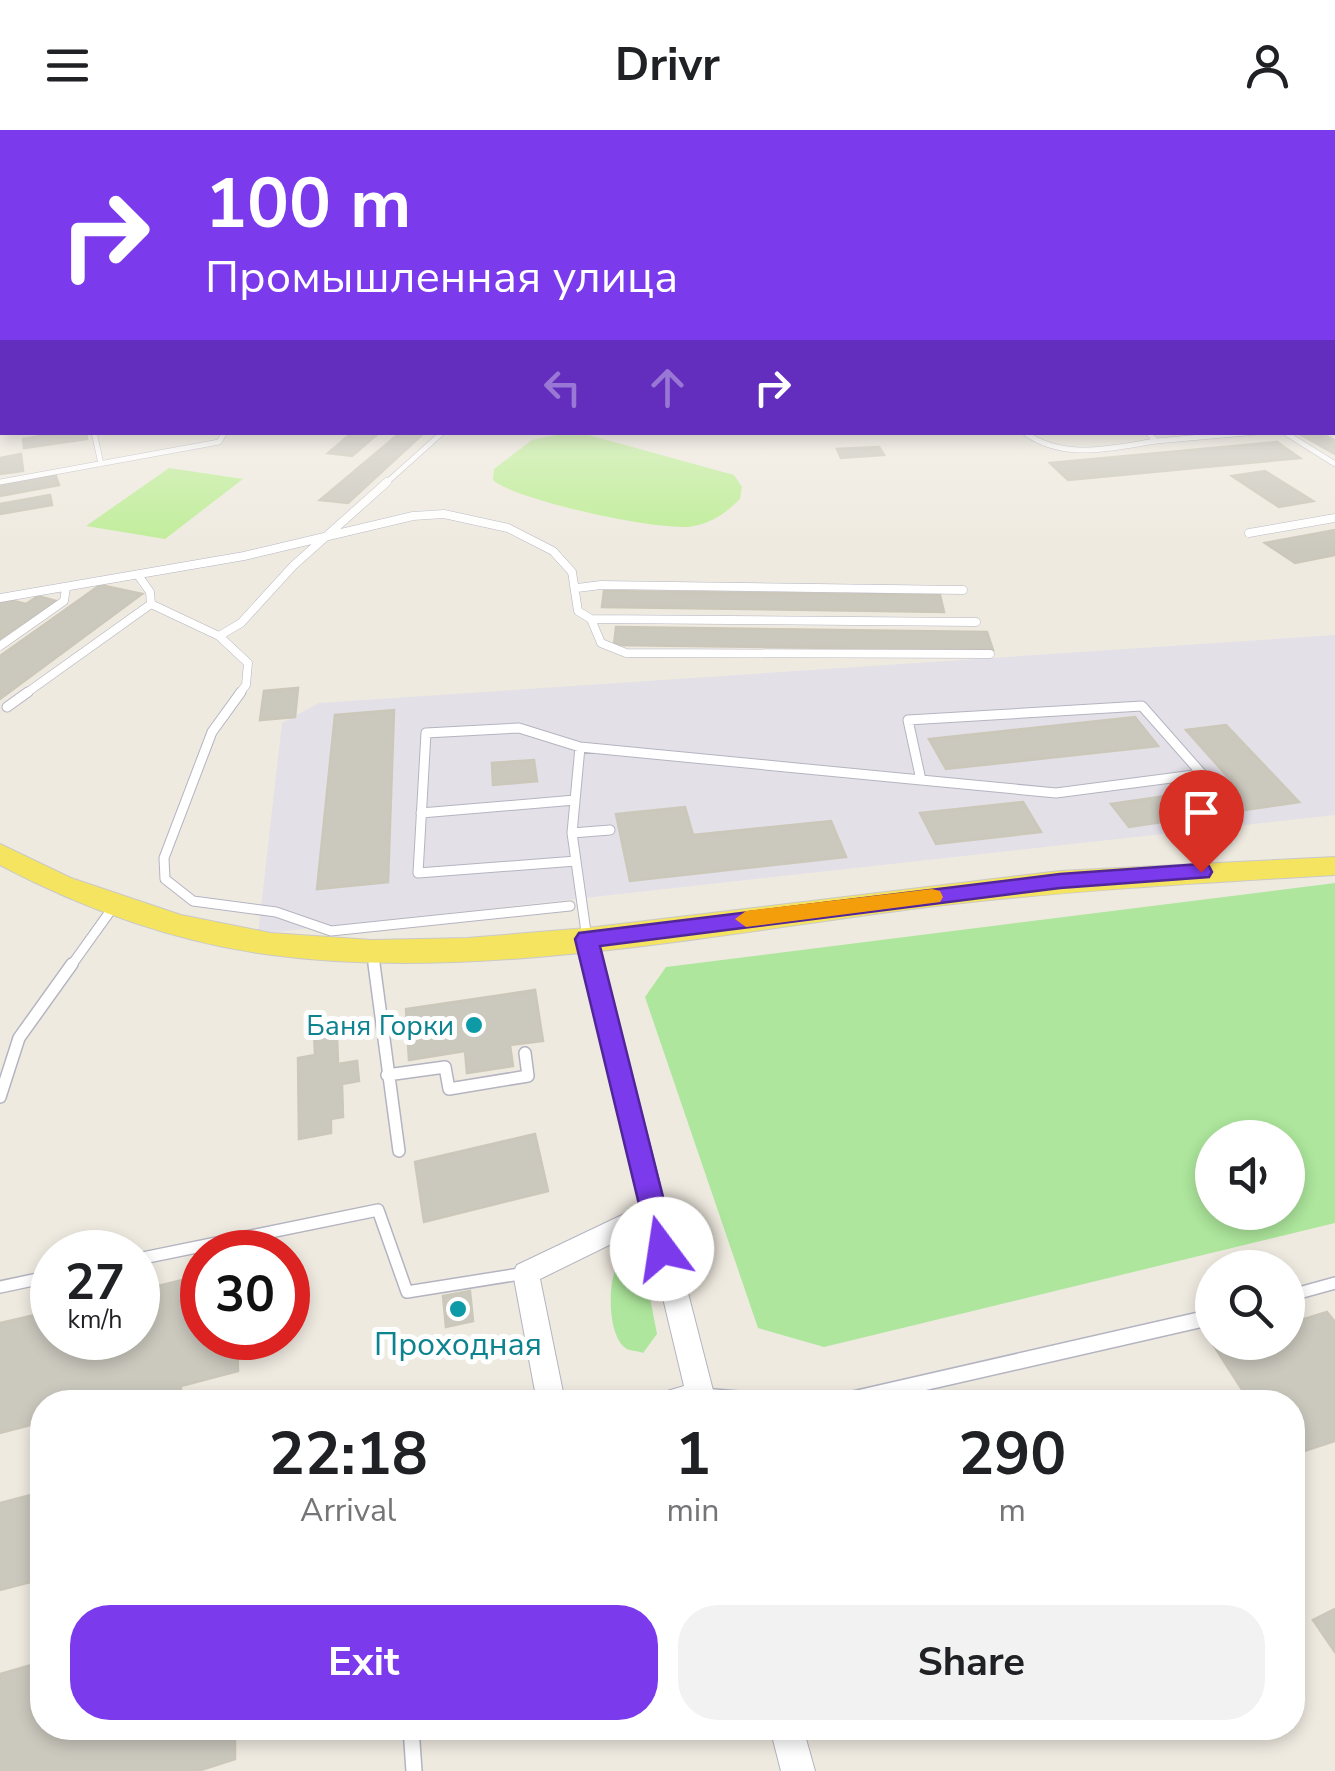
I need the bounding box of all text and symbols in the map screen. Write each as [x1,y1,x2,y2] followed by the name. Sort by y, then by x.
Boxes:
[615,35,720,96] text: Drivr
[40,38,95,93] icon: menu
[1240,38,1295,93] icon: person
[205,156,411,252] text: 100 m
[40,170,170,300] icon: right
[205,247,678,308] text: Промышленная улица
[535,360,590,415] icon: left
[640,360,695,415] icon: ahead
[745,360,800,415] icon: right
[1159,770,1244,873] pin
[1174,785,1229,840] icon: arrive
[306,1007,454,1045] place label: Баня Горки
[463,1014,485,1036] marker: Баня Горки
[1195,1120,1305,1360] map controls
[1195,1120,1305,1230] button: sound
[610,1197,714,1301] position arrow
[180,1230,310,1360] speed limit sign: 30
[65,1248,125,1317] text: 27
[1195,1250,1305,1360] button: search
[447,1298,469,1320] marker: Проходная
[67,1303,123,1337] text: km/h
[374,1323,542,1366] place label: Проходная
[269,1413,428,1495] text: 22:18
[675,1413,711,1495] text: 1
[958,1413,1066,1495] text: 290
[300,1489,396,1532] text: Arrival
[666,1489,719,1532] text: min
[998,1489,1026,1532] text: m
[70,1605,658,1720] button: Exit
[678,1605,1265,1720] button: Share

